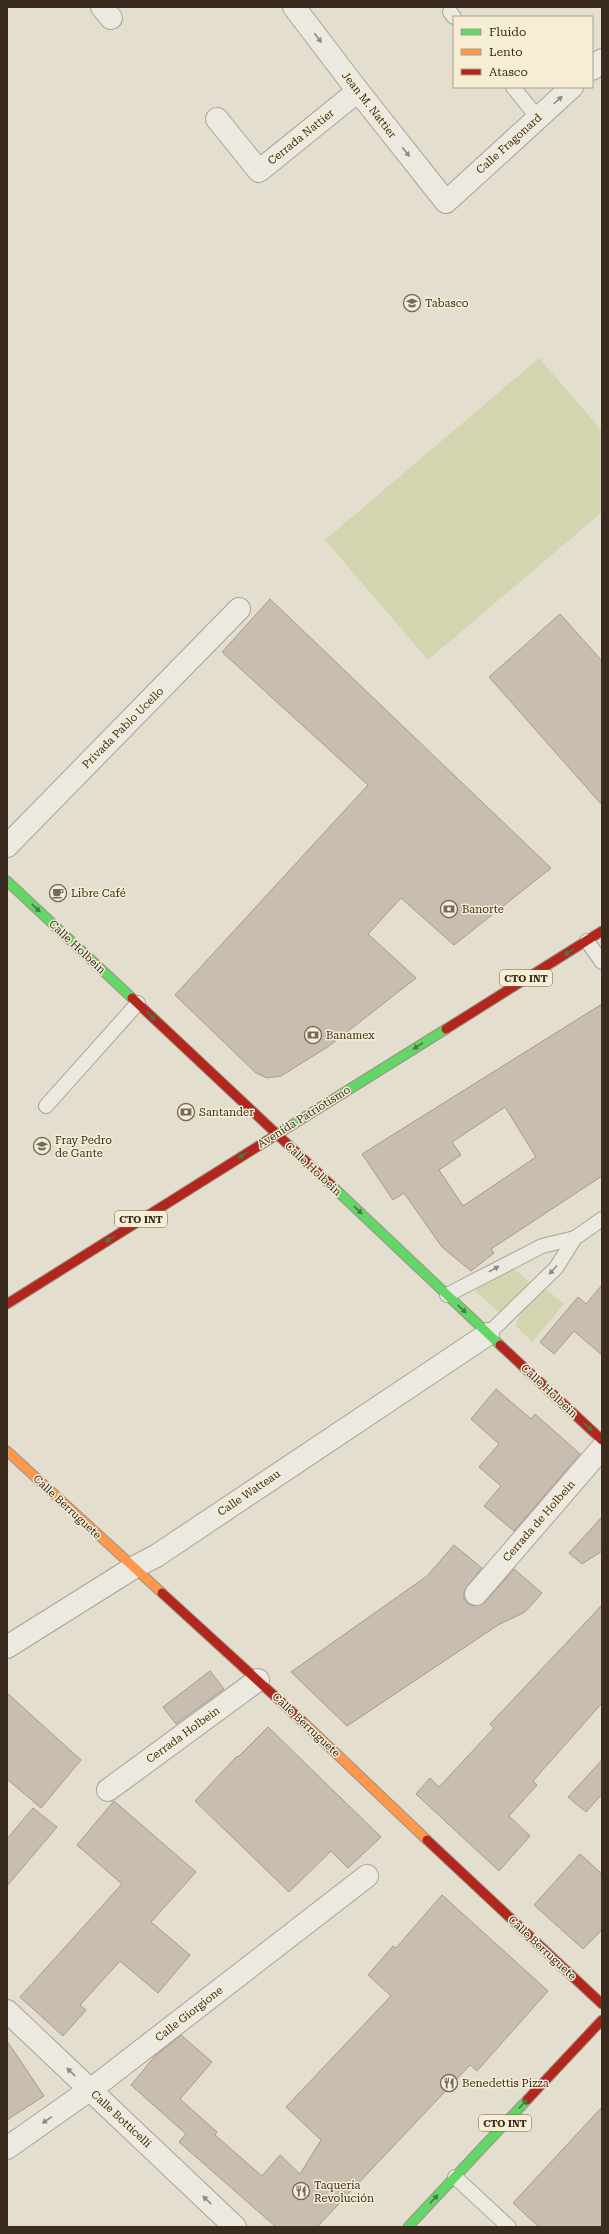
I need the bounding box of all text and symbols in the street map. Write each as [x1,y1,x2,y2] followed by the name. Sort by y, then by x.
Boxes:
[453,16,593,88] legend
[489,25,526,39] text: Fluido
[313,33,322,44] one-way arrow
[489,45,523,59] text: Lento
[489,65,528,79] text: Atasco
[339,69,399,141] street label: Jean M. Nattier
[552,96,563,105] one-way arrow
[265,106,337,168] street label: Cerrada Nattier
[474,111,544,177] street label: Calle Fragonard
[402,146,410,157] one-way arrow
[402,293,422,313] school or university icon: Tabasco
[425,297,469,310] place label: Tabasco
[80,684,167,771] street label: Privada Pablo Ucello
[48,883,68,903] cafe icon: Libre Café
[71,887,126,900] place label: Libre Café
[439,899,459,919] bank icon: Banorte
[31,903,40,912] one-way arrow
[462,903,504,916] place label: Banorte
[46,918,108,976] street label: Calle Holbein
[564,948,574,956] one-way arrow
[500,970,552,986] road number: CTO INT
[146,1011,156,1020] one-way arrow
[303,1025,323,1045] bank icon: Banamex
[326,1029,375,1042] place label: Banamex
[413,1042,423,1050] one-way arrow
[255,1083,353,1151] street label: Avenida Patriotismo
[176,1102,196,1122] bank icon: Santander
[199,1106,254,1119] place label: Santander
[55,1134,112,1160] place label: Fray Pedro de Gante
[32,1136,52,1156] school or university icon: Fray Pedro de Gante
[282,1140,344,1198] street label: Calle Holbein
[238,1151,248,1159] one-way arrow
[353,1205,362,1214] one-way arrow
[115,1211,167,1227] road number: CTO INT
[104,1236,115,1243] one-way arrow
[548,1265,557,1275] one-way arrow
[488,1266,499,1273] one-way arrow
[457,1304,467,1314] one-way arrow
[518,1362,580,1420] street label: Calle Holbein
[583,1422,593,1431] one-way arrow
[215,1467,283,1519] street label: Calle Watteau
[30,1472,104,1542] street label: Calle Berruguete
[500,1478,578,1564] street label: Cerrada de Holbein
[269,1690,343,1760] street label: Calle Berruguete
[144,1704,222,1766] street label: Cerrada Holbein
[505,1913,579,1983] street label: Calle Berruguete
[153,1984,225,2044] street label: Calle Giorgione
[66,2068,77,2077] one-way arrow
[439,2073,459,2093] restaurant icon: Benedettis Pizza
[462,2077,549,2090] place label: Benedettis Pizza
[88,2088,154,2151] street label: Calle Botticelli
[519,2099,528,2109] one-way arrow
[479,2115,531,2131] road number: CTO INT
[41,2116,52,2124] one-way arrow
[314,2179,374,2205] place label: Taquería Revolución
[291,2181,311,2201] restaurant icon: Taquería Revolución
[430,2193,439,2204] one-way arrow
[202,2195,212,2205] one-way arrow

